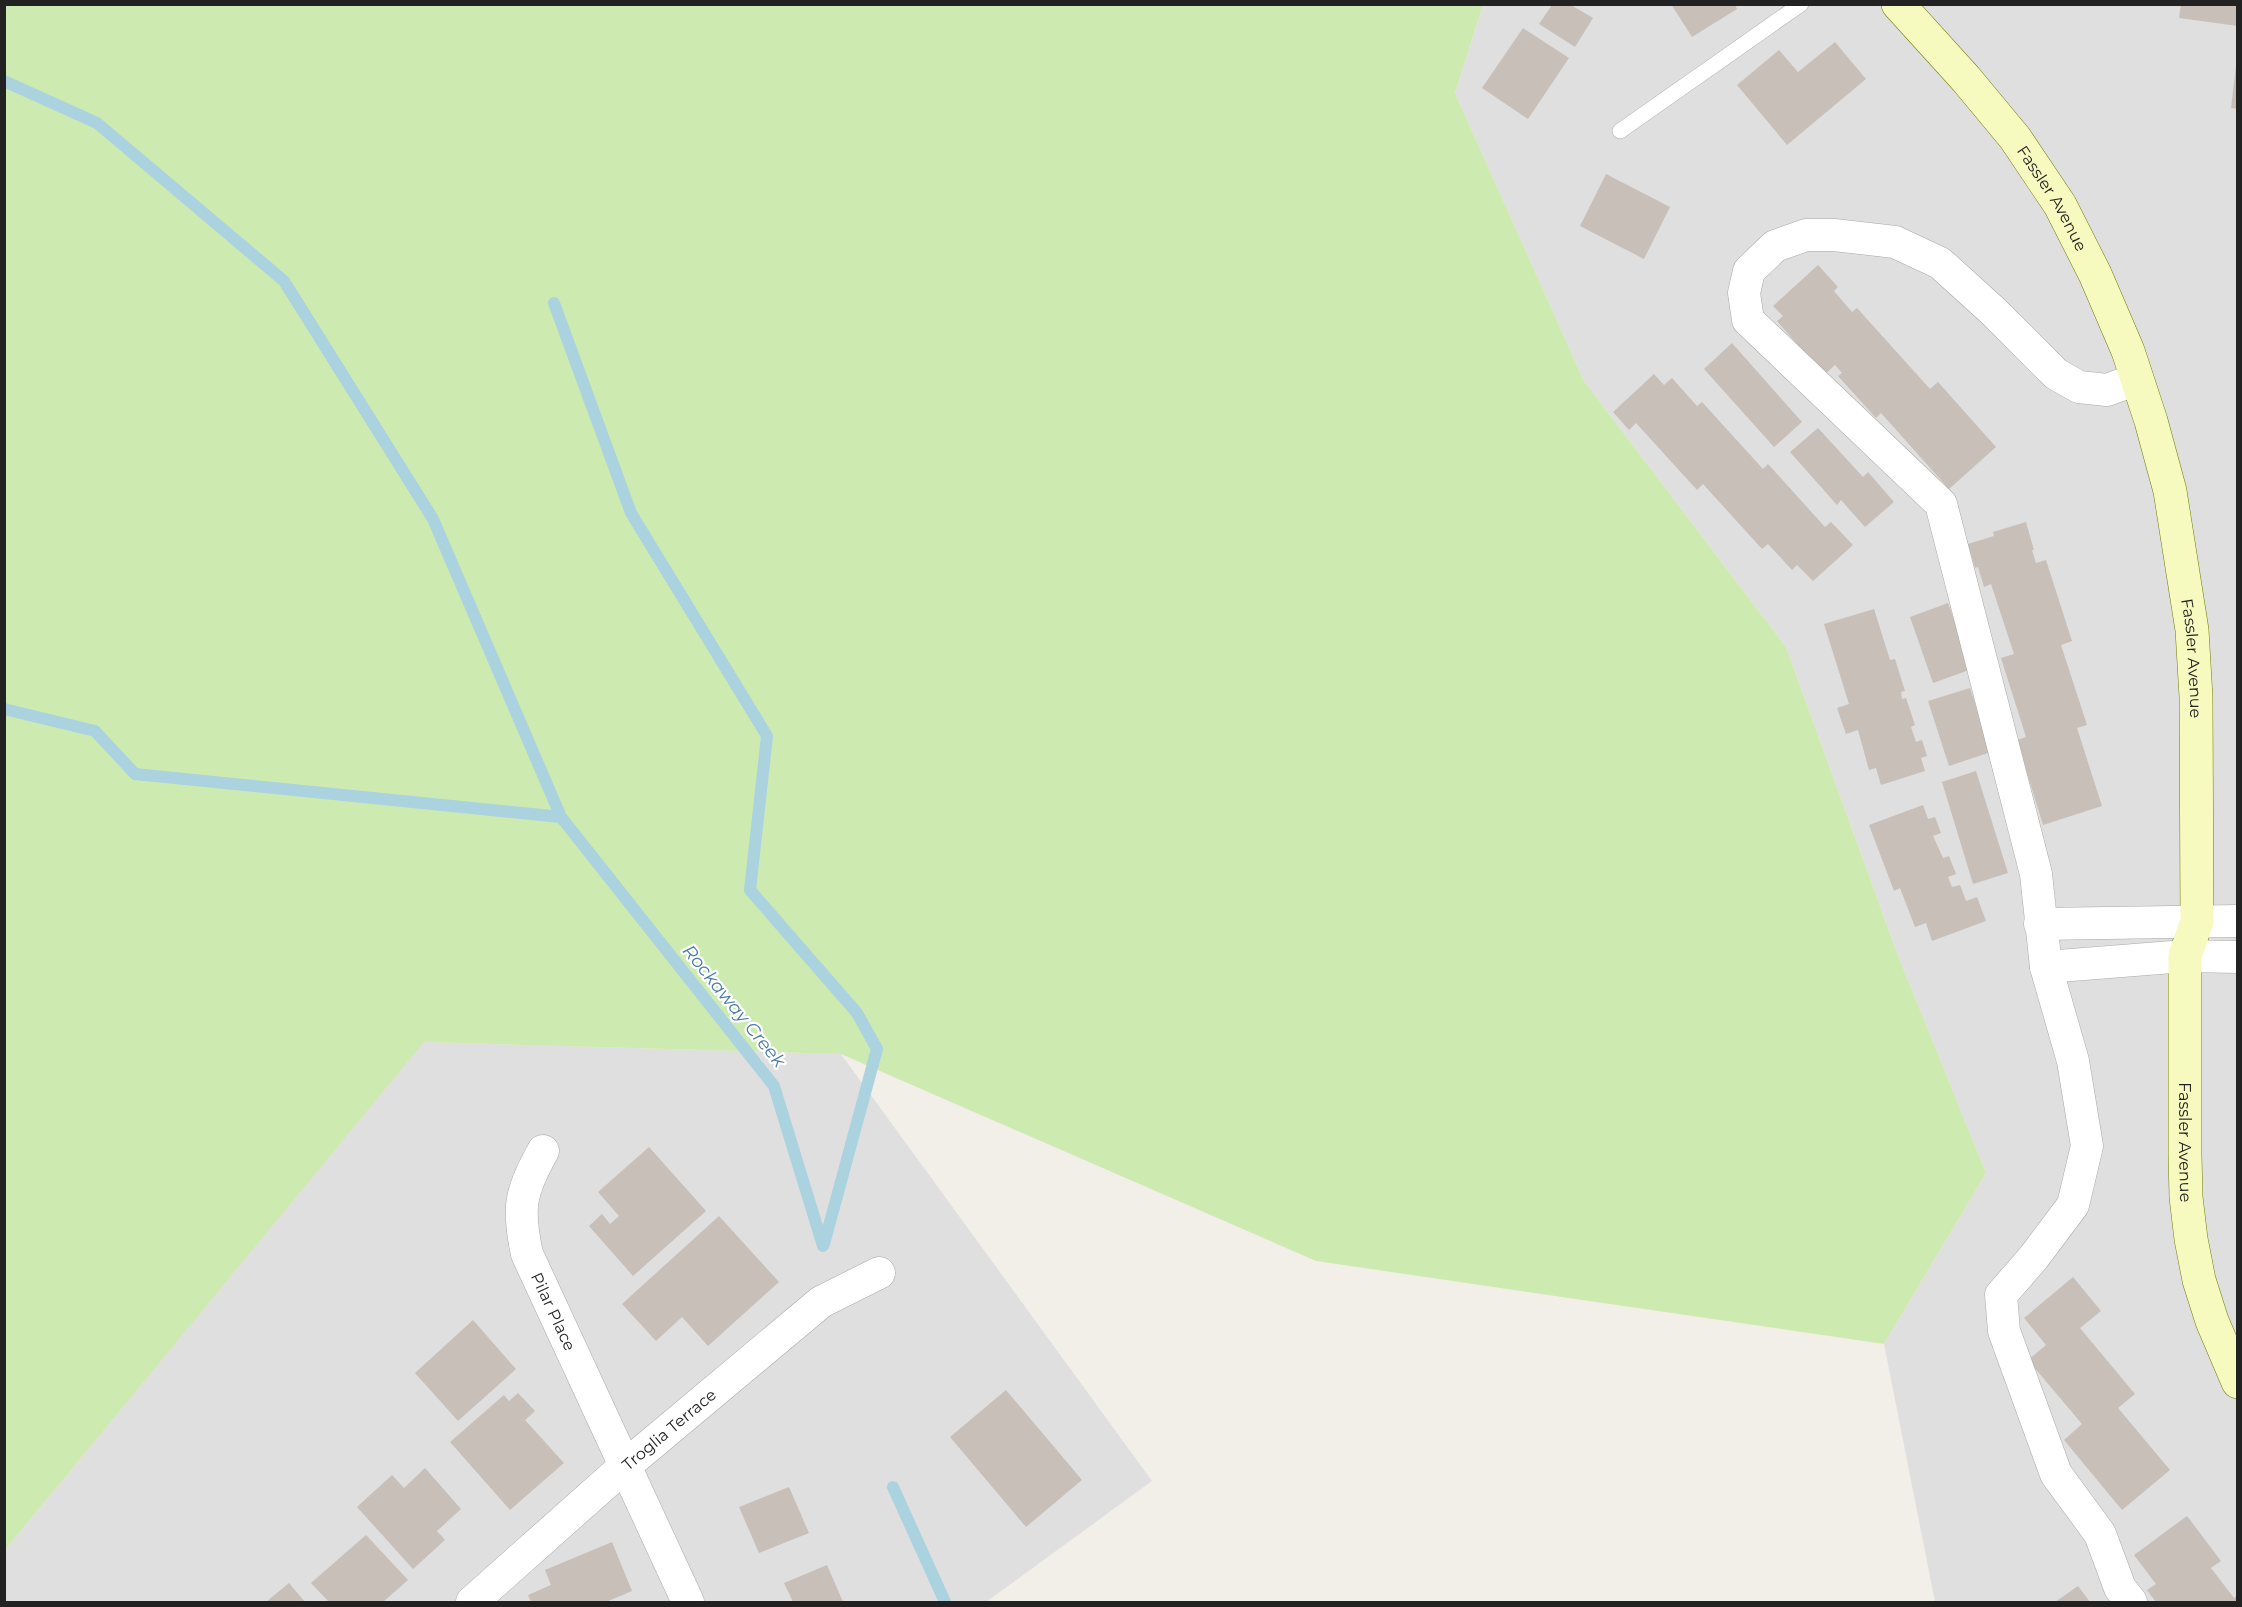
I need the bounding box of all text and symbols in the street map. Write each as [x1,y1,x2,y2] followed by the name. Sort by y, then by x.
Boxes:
[2013,142,2091,254] street label: Fassler Avenue
[2177,597,2205,718] street label: Fassler Avenue
[678,940,791,1073] water label: Rockaway Creek
[2175,1082,2196,1203] street label: Fassler Avenue
[527,1269,579,1354] street label: Pilar Place
[618,1385,720,1474] street label: Troglia Terrace

